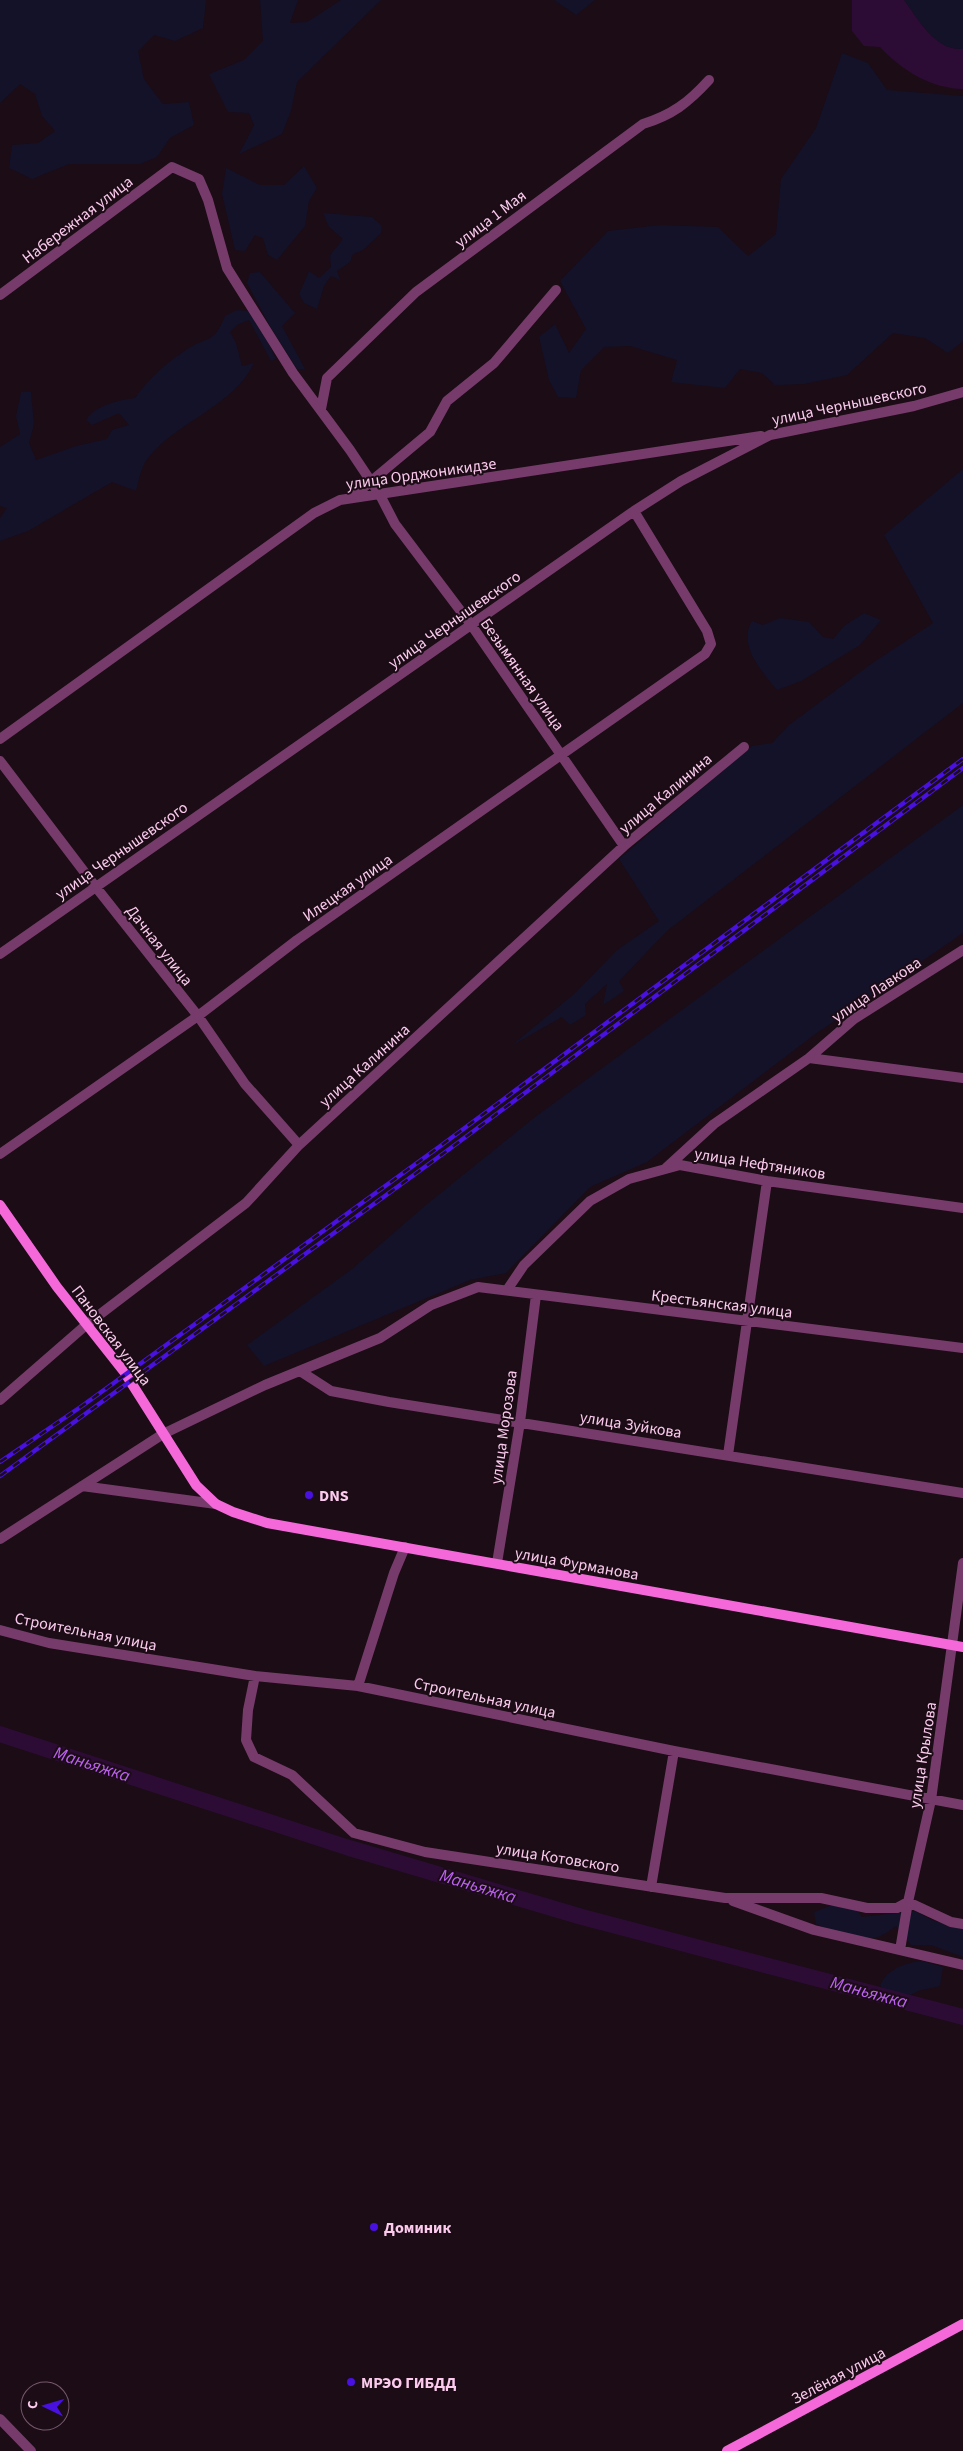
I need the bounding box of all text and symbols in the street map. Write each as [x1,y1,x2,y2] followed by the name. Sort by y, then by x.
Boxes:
[18,171,137,269] street label: Набережная улица
[450,185,531,253] street label: улица 1 Мая
[770,377,929,431] street label: улица Чернышевского
[345,453,498,495] street label: улица Орджоникидзе
[384,566,525,674] street label: улица Чернышевского
[475,614,569,735] street label: Безымянная улица
[614,748,717,839] street label: улица Калинина
[51,797,192,905] street label: улица Чернышевского
[298,849,397,927] street label: Илецкая улица
[121,901,198,991] street label: Дачная улица
[827,952,926,1028] street label: улица Лавкова
[315,1019,415,1112] street label: улица Калинина
[693,1143,827,1185] street label: улица Нефтяников
[66,1281,156,1390] street label: Пановская улица
[650,1284,794,1324] street label: Крестьянская улица
[485,1369,523,1486] street label: улица Морозова
[578,1406,683,1444] street label: улица Зуйкова
[319,1485,349,1507] place label: DNS
[303,1489,315,1501] marker: DNS
[513,1542,640,1586] street label: улица Фурманова
[13,1607,159,1657] street label: Строительная улица
[412,1672,558,1724] street label: Строительная улица
[904,1700,942,1810] street label: улица Крылова
[50,1740,134,1789] water label: Маньяжка
[494,1837,621,1879] street label: улица Котовского
[436,1863,520,1910] water label: Маньяжка
[827,1970,911,2015] water label: Маньяжка
[384,2217,451,2239] place label: Доминик
[368,2221,380,2233] marker: Доминик
[788,2342,889,2410] street label: Зелёная улица
[361,2372,457,2394] place label: МРЭО ГИБДД
[345,2376,357,2388] marker: МРЭО ГИБДД
[20,2381,70,2431] north arrow
[23,2400,43,2410] text: С

